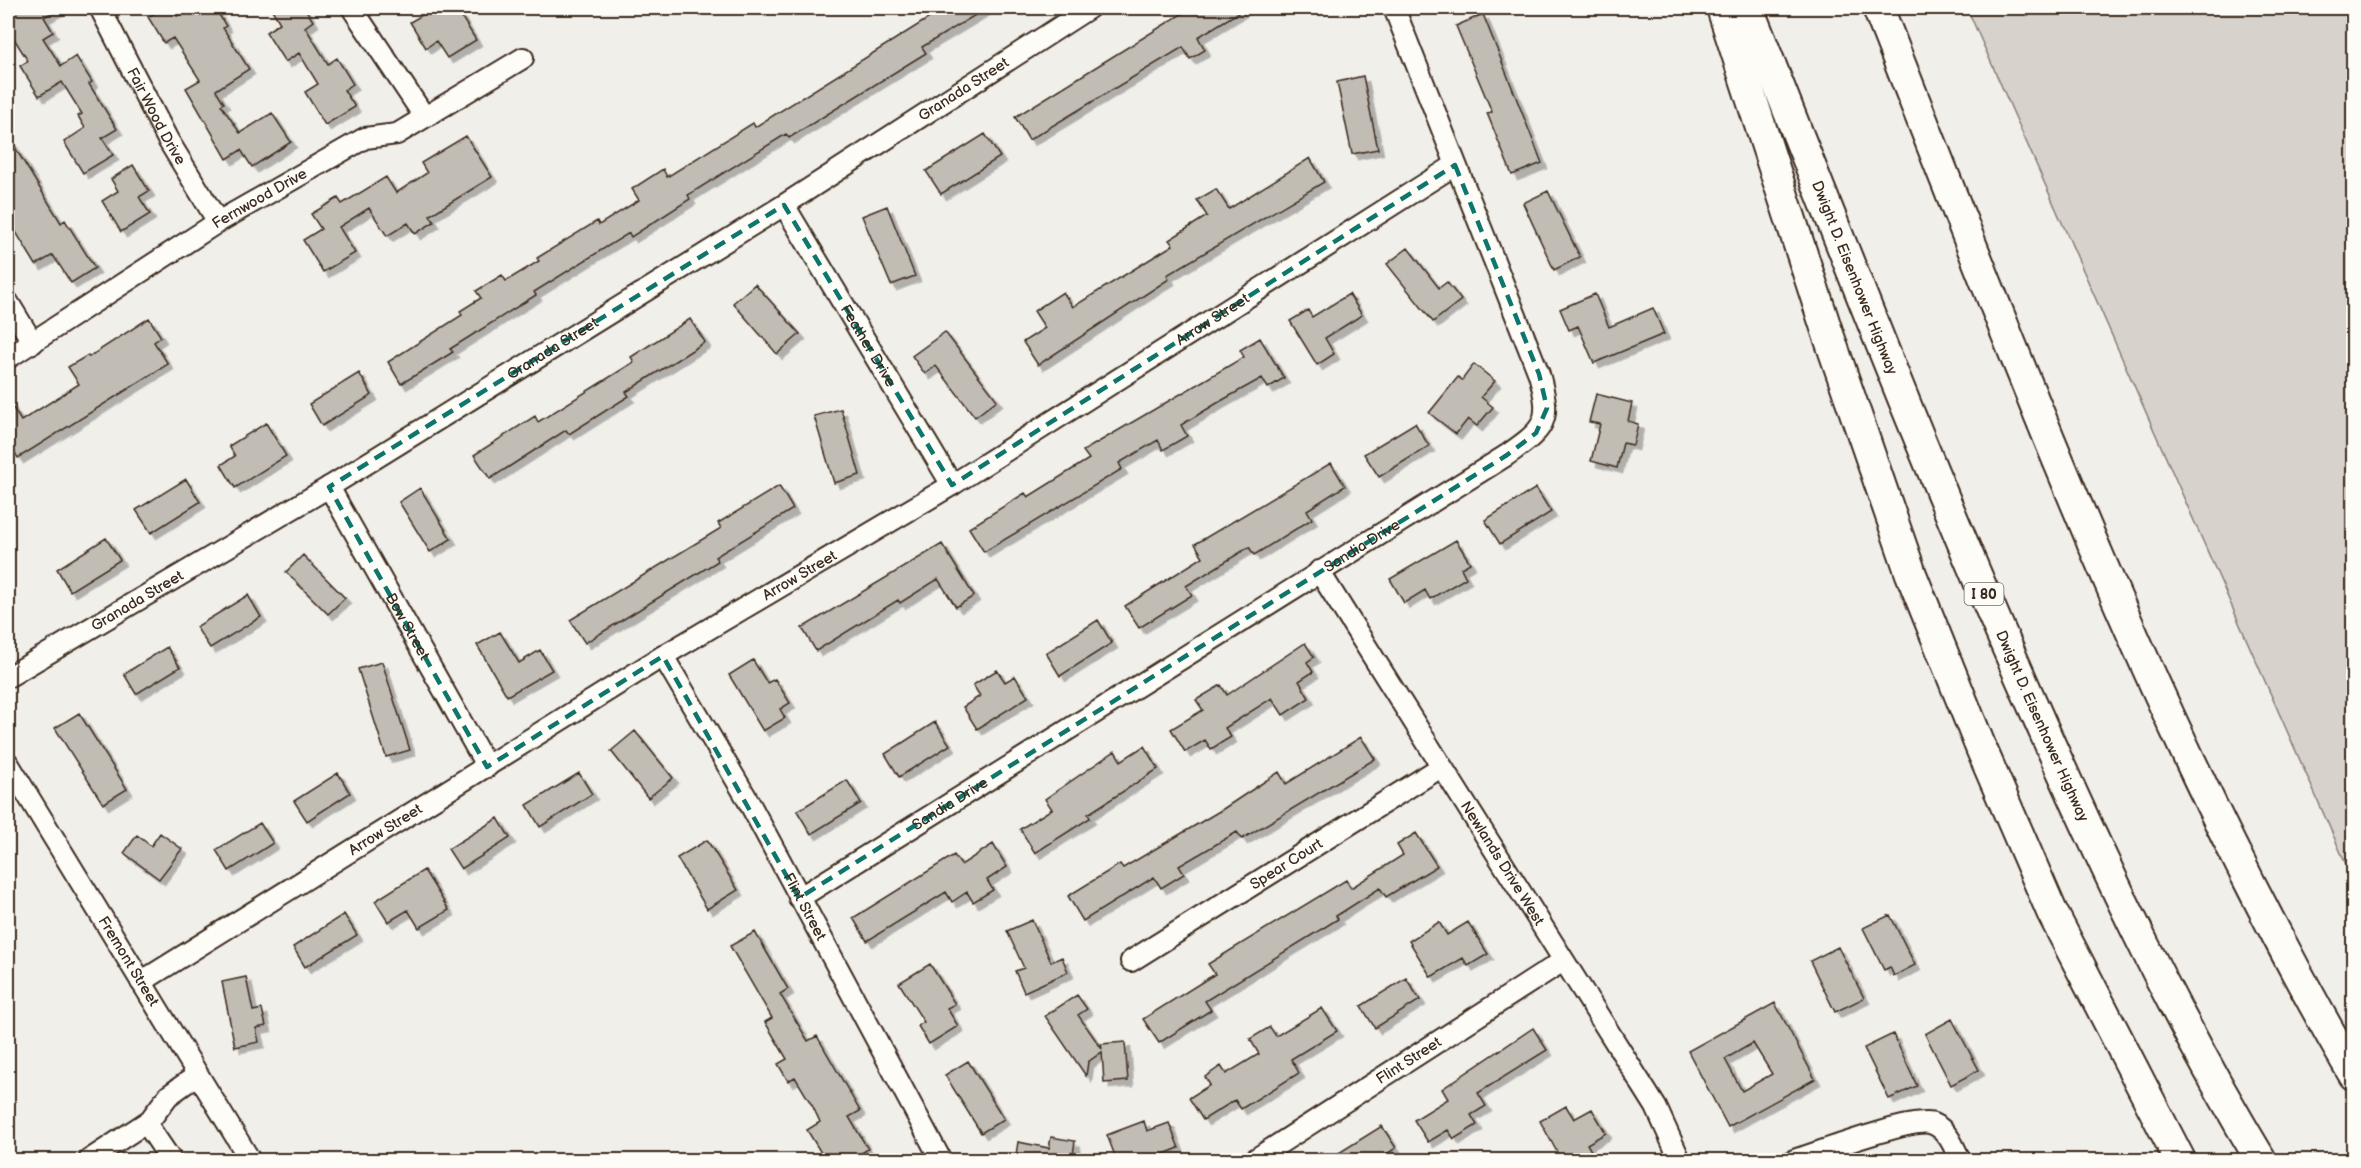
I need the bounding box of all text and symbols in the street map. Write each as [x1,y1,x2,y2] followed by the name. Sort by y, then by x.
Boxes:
[915,53,1013,125] street label: Granada Street
[123,64,190,168] street label: Fair Wood Drive
[208,164,310,233] street label: Fernwood Drive
[1808,178,1902,378] street label: Dwight D. Eisenhower Highway
[1172,289,1253,350] street label: Arrow Street
[836,301,900,390] street label: Feather Drive
[503,313,602,384] street label: Granada Street
[1320,515,1403,577] street label: Sandia Drive
[759,546,840,605] street label: Arrow Street
[88,566,187,635] street label: Granada Street
[1964,583,2004,605] road number: I 80
[381,590,434,663] street label: Bow Street
[1992,628,2093,825] street label: Dwight D. Eisenhower Highway
[908,773,991,834] street label: Sandia Drive
[1456,797,1549,929] street label: Newlands Drive West
[345,799,426,860] street label: Arrow Street
[1246,834,1326,894] street label: Spear Court
[779,869,831,944] street label: Flint Street
[94,913,164,1010] street label: Fremont Street
[1372,1032,1445,1088] street label: Flint Street

